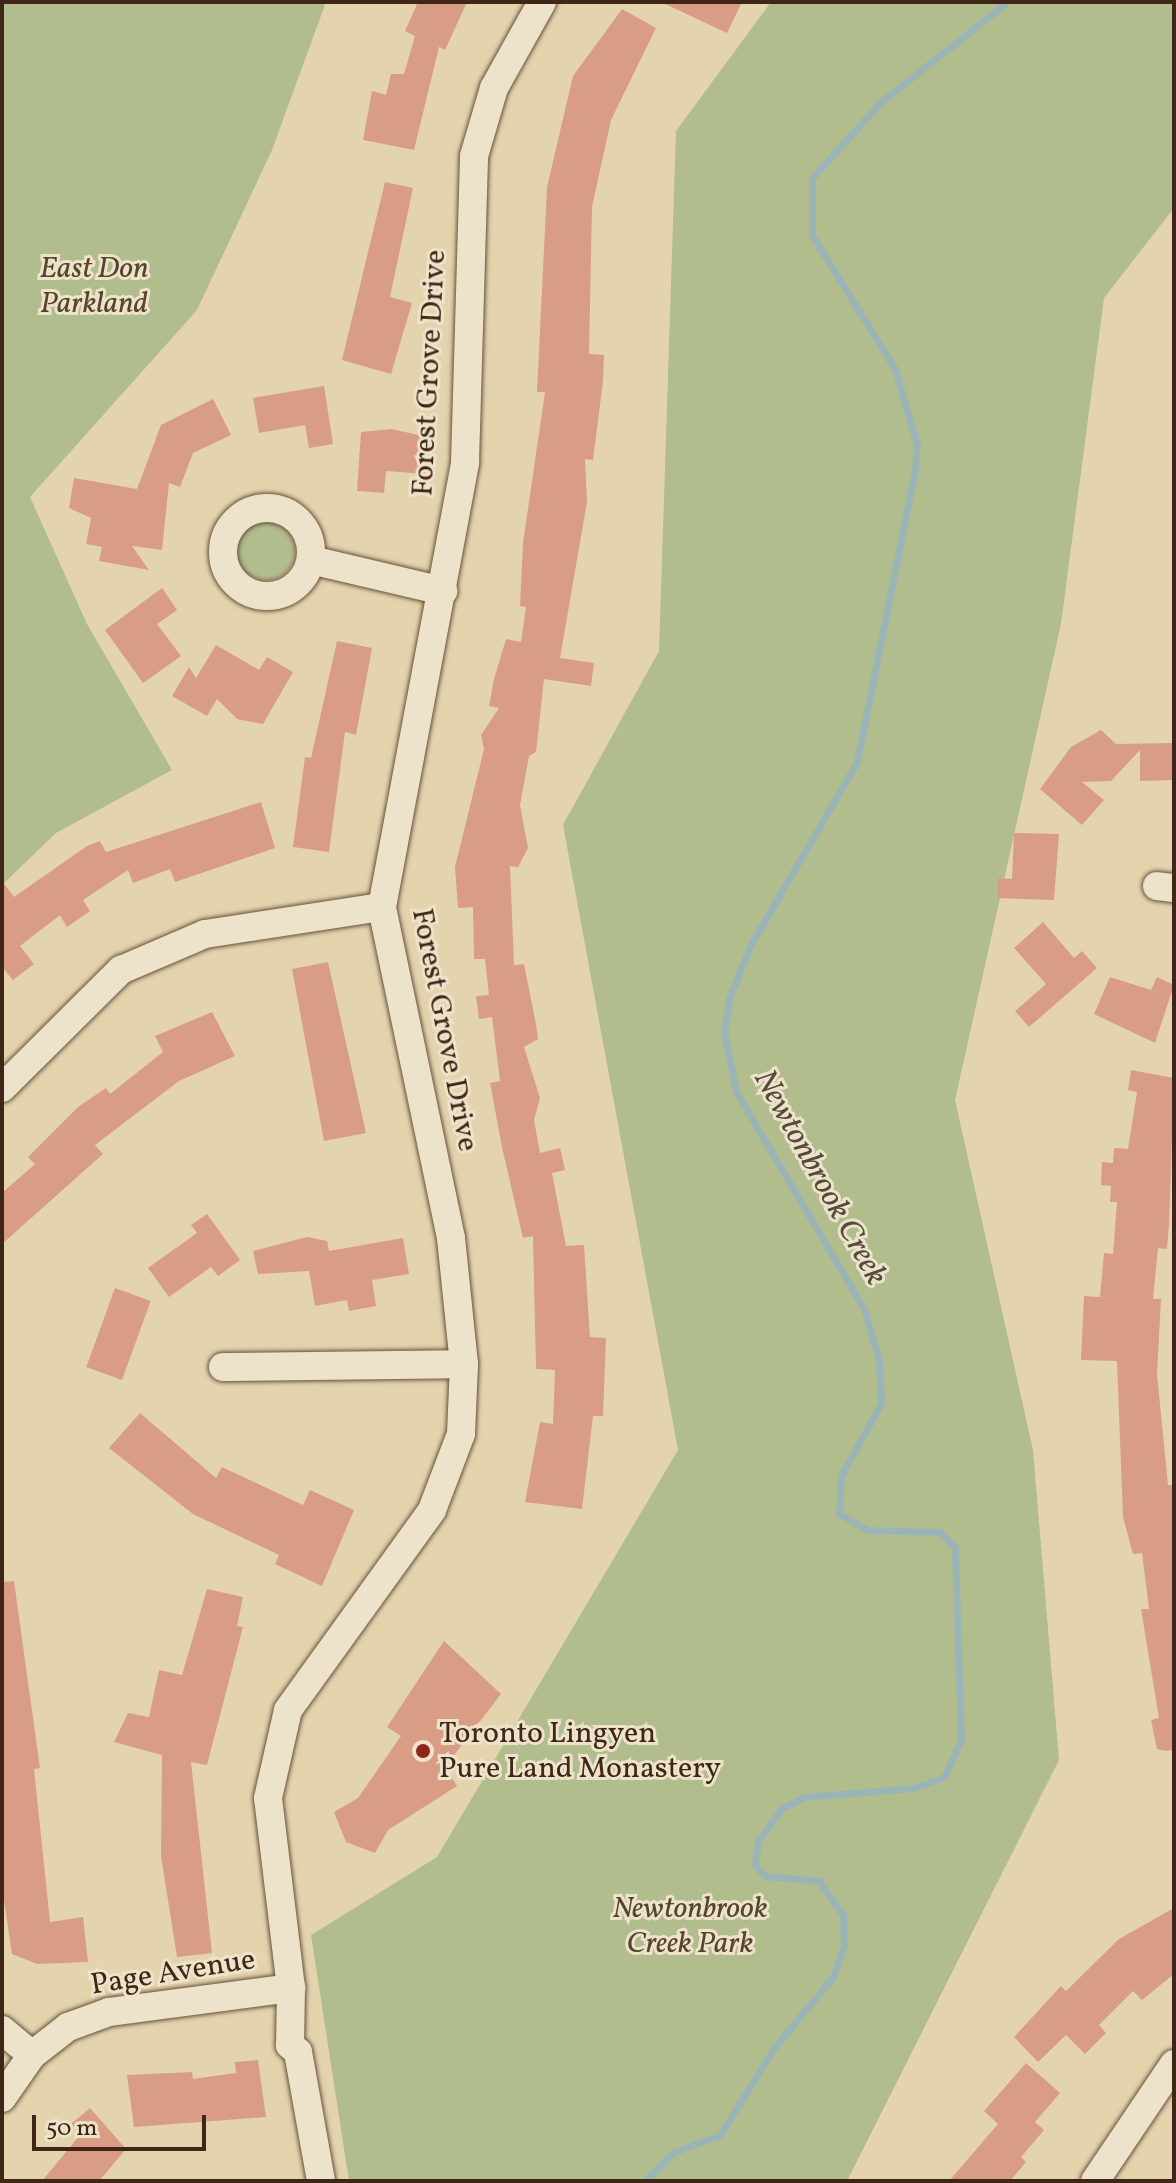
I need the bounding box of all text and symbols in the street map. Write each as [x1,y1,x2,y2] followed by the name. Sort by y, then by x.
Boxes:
[406,249,454,497] street label: Forest Grove Drive
[39,251,149,322] park label: East Don Parkland
[403,906,485,1154] street label: Forest Grove Drive
[744,1063,894,1293] water label: Newtonbrook Creek
[439,1716,721,1786] place label: Toronto Lingyen Pure Land Monastery
[414,1742,432,1760] marker: Toronto Lingyen Pure Land Monastery
[612,1891,768,1962] park label: Newtonbrook Creek Park
[88,1942,258,2004] street label: Page Avenue
[36,2099,210,2149] scale bar
[46,2112,98,2146] text: 50 m

